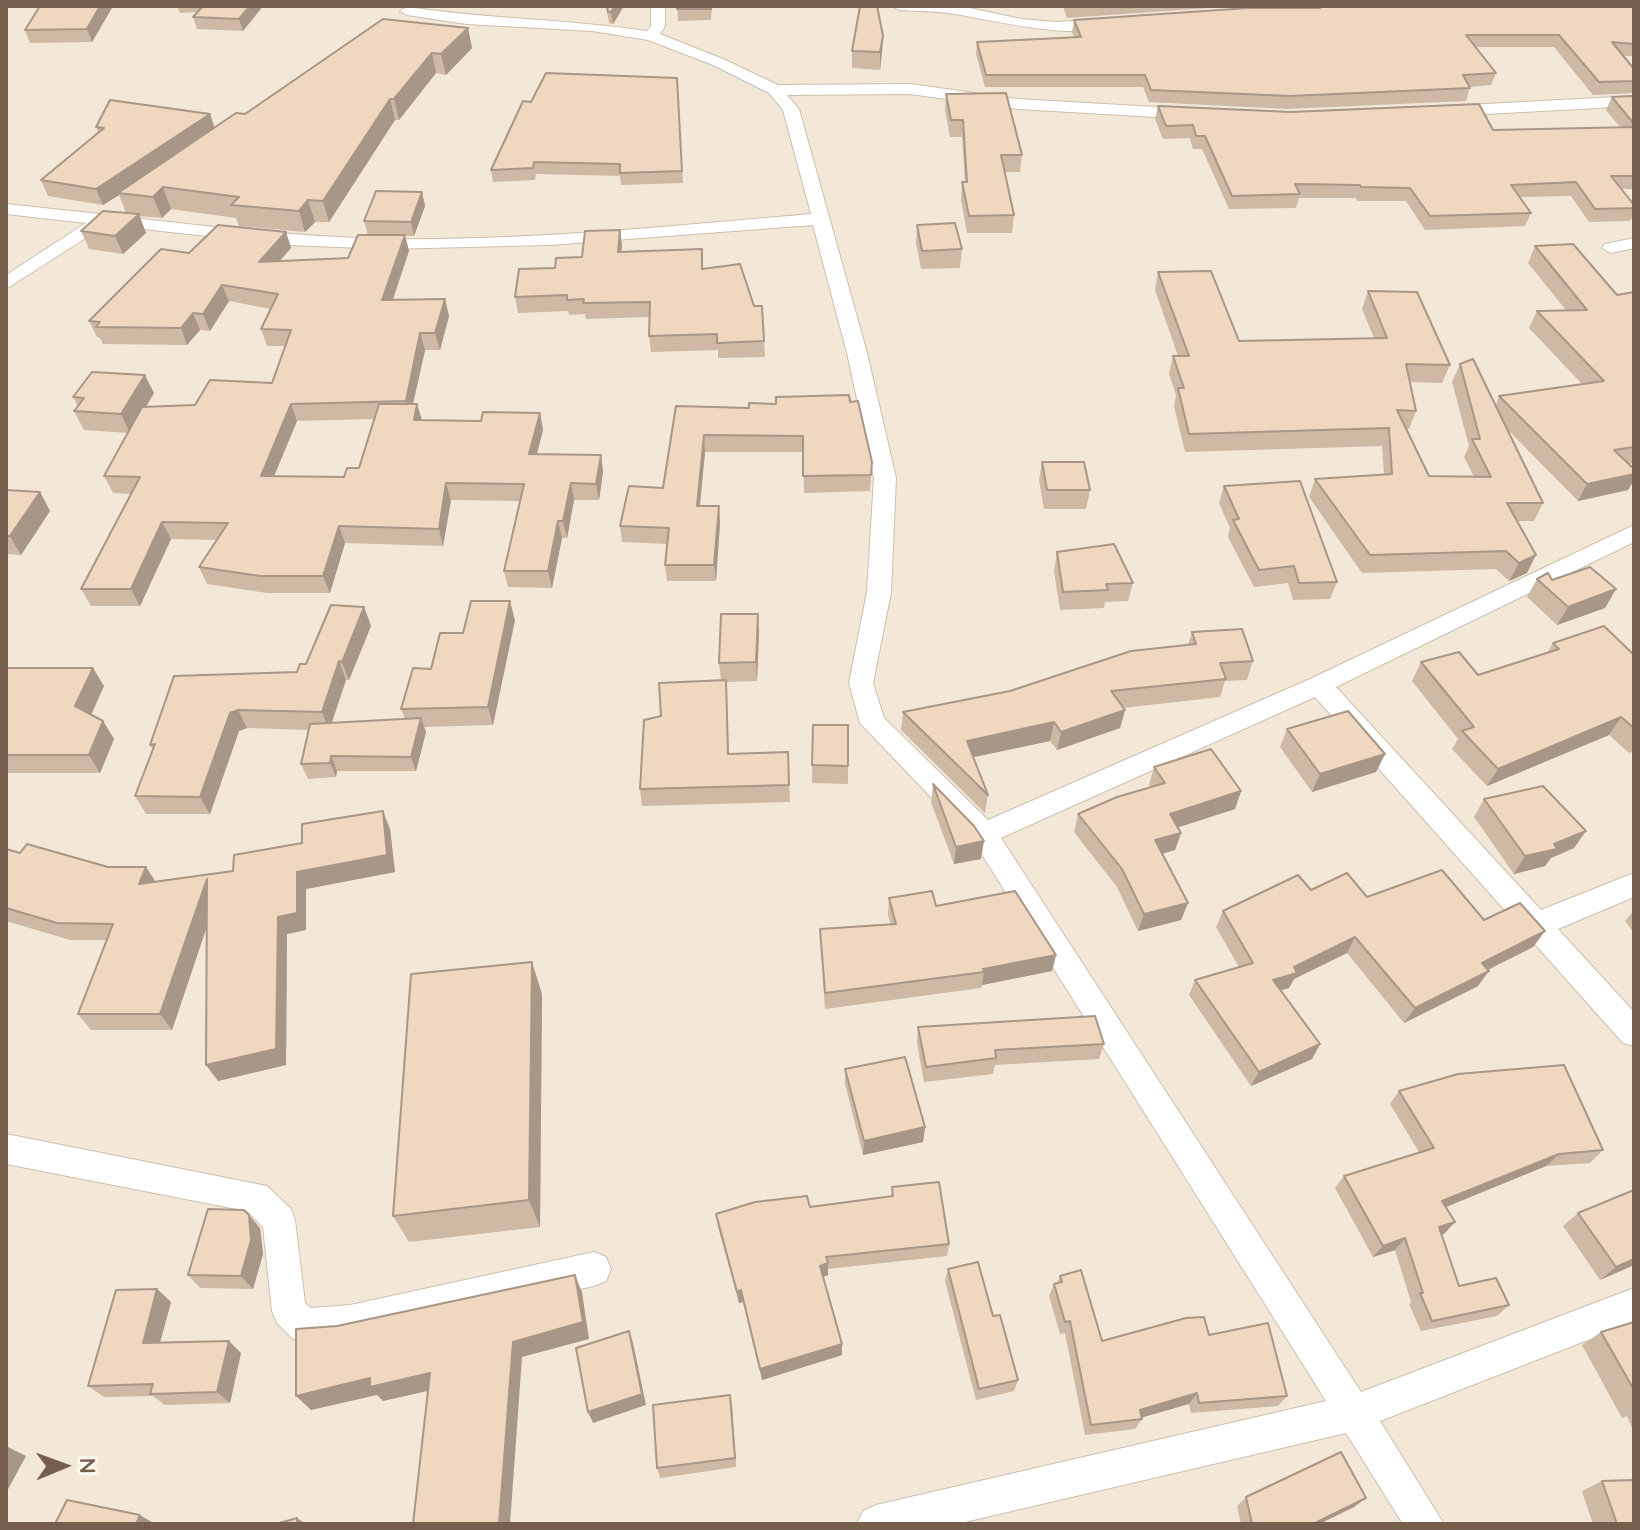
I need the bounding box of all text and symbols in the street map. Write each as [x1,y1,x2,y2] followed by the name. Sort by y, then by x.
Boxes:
[24,1426,104,1506] north arrow
[74,1457,102,1474] text: N

